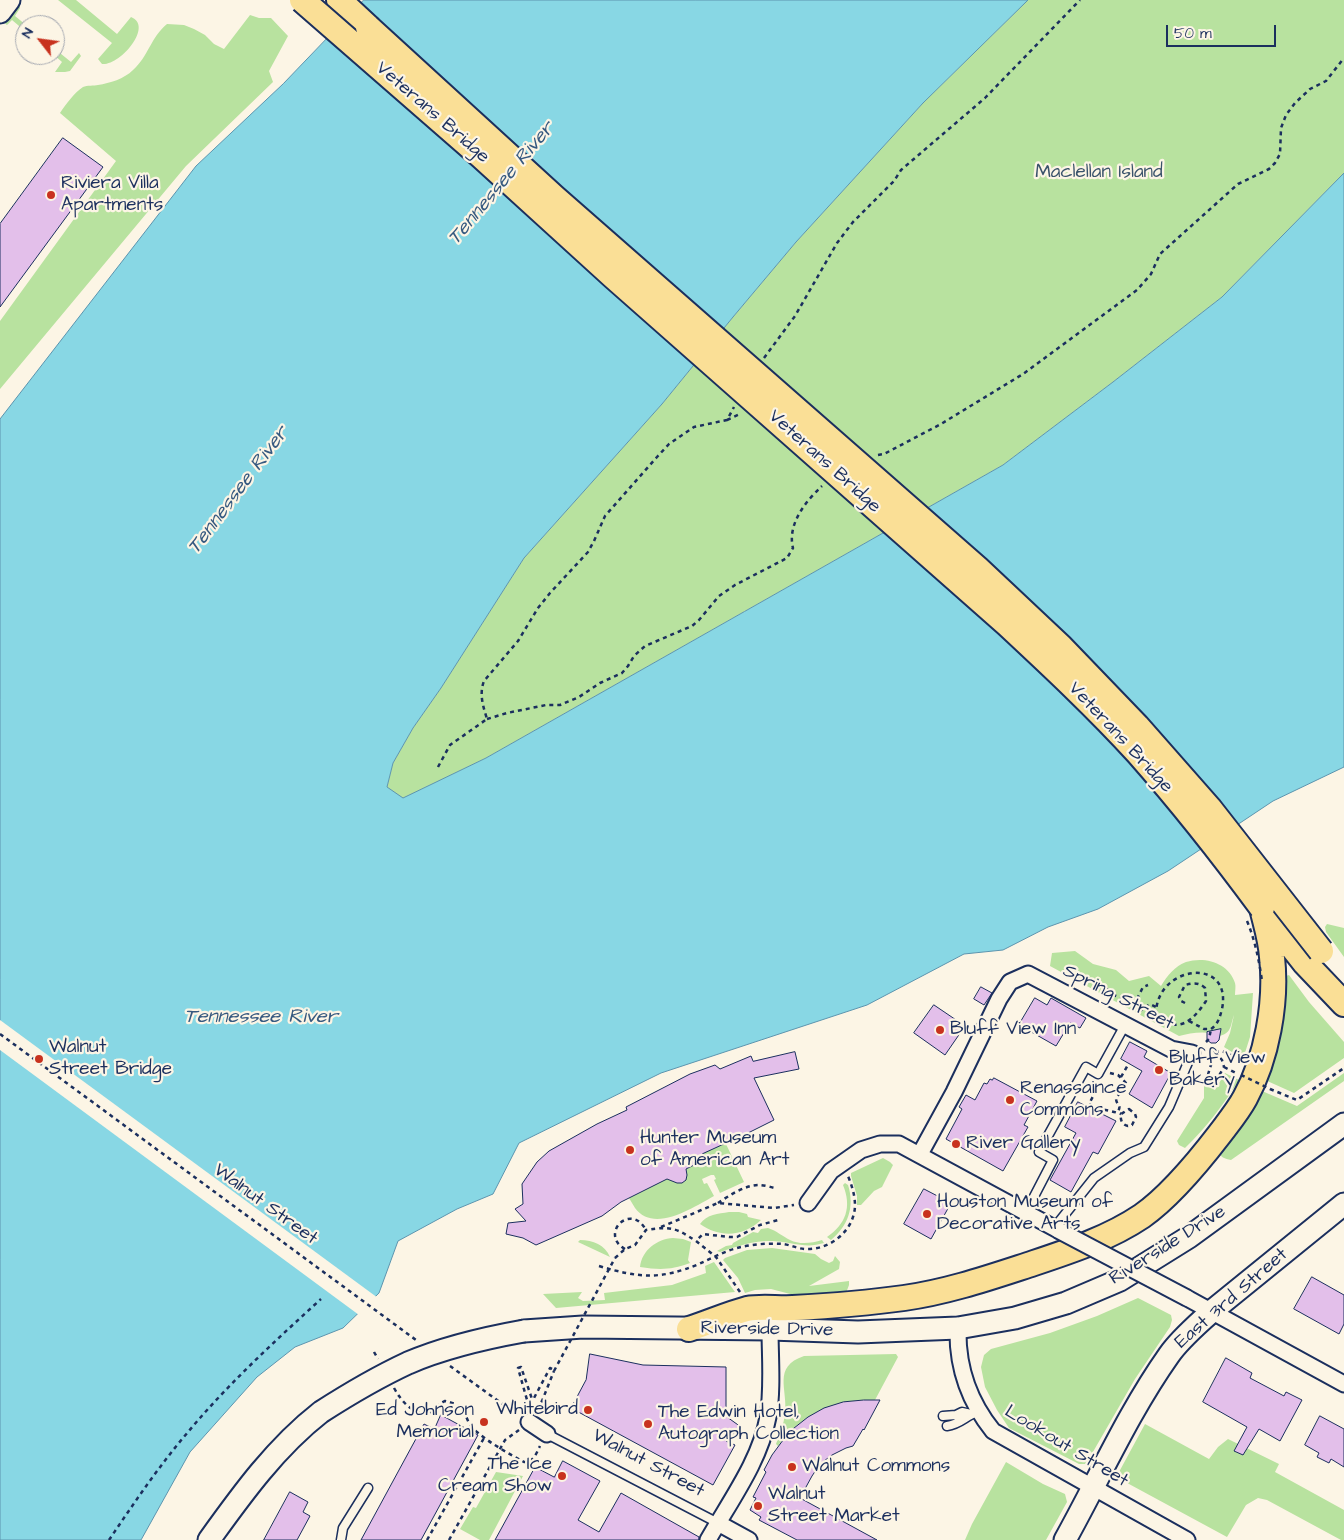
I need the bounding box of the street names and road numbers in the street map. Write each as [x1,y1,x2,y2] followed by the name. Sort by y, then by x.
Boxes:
[370,57,494,169] street label: Veterans Bridge
[763,405,885,519] street label: Veterans Bridge
[1063,678,1177,798] street label: Veterans Bridge
[1059,960,1177,1036] street label: Spring Street
[208,1159,322,1251] street label: Walnut Street
[1106,1201,1230,1291] street label: Riverside Drive
[1171,1244,1293,1354] street label: East 3rd Street
[700,1317,834,1343] street label: Riverside Drive
[1000,1401,1132,1493] street label: Lookout Street
[588,1425,708,1503] street label: Walnut Street

